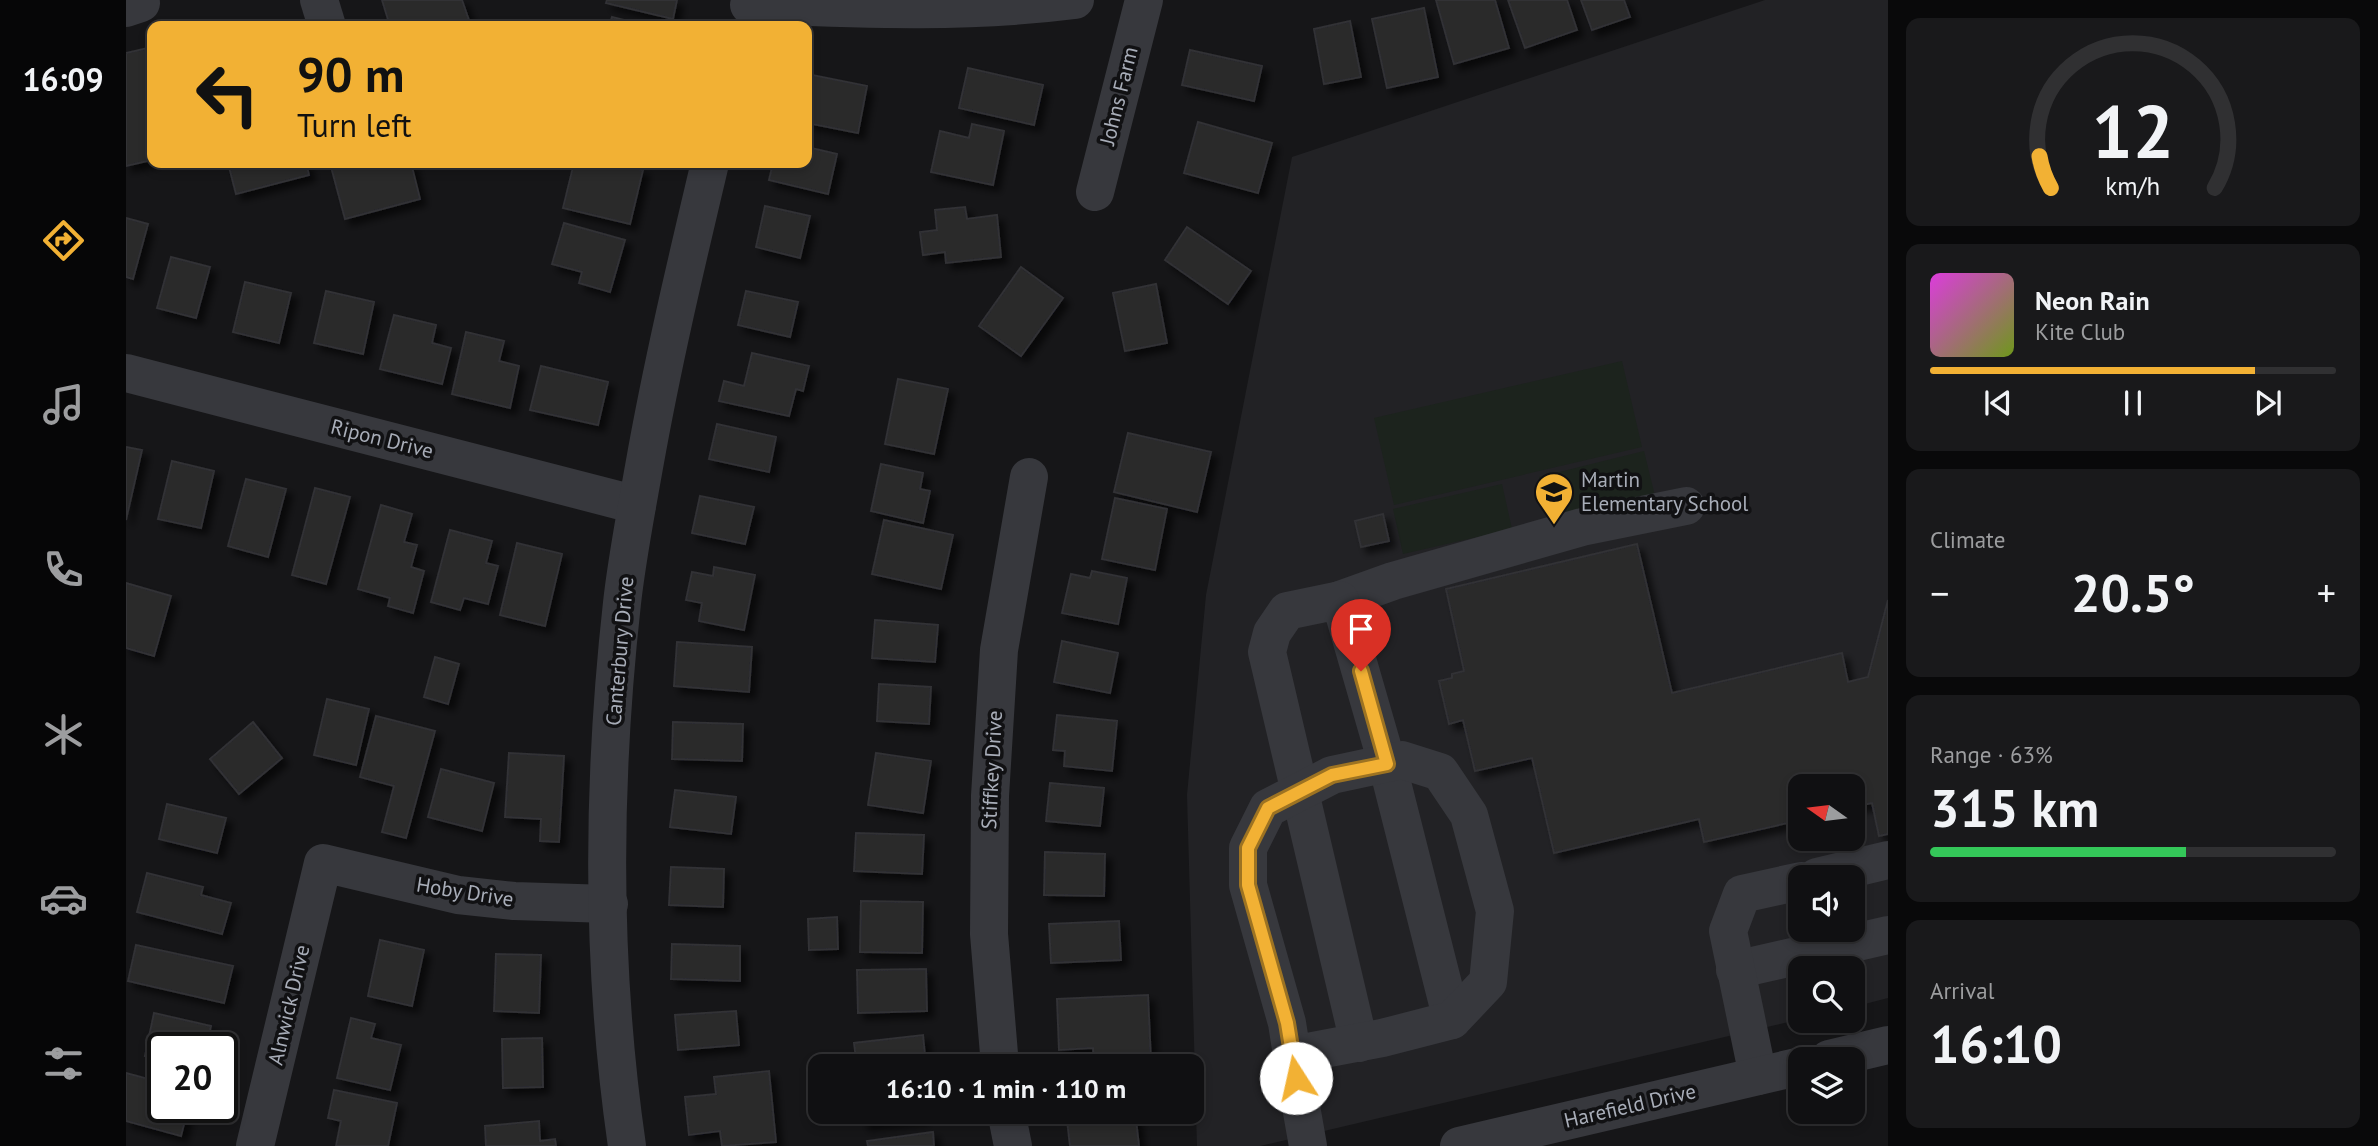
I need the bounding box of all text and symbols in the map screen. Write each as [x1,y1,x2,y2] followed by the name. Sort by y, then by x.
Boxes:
[297,42,404,106] text: 90 m
[1093,44,1144,149] street label: Johns Farm
[182,49,273,140] icon: left
[22,58,104,100] text: 16:09
[2092,84,2174,178] text: 12
[297,104,412,146] text: Turn left
[2106,170,2160,202] text: km/h
[39,216,88,265] icon: directions
[2035,284,2150,317] text: Neon Rain
[2035,317,2125,346] text: Kite Club
[39,380,88,429] icon: music
[1979,384,2017,422] icon: previous
[2114,384,2152,422] icon: pause
[2249,384,2287,422] icon: next
[328,413,436,464] street label: Ripon Drive
[1581,466,1748,517] place label: Martin Elementary School
[1533,471,1575,526] school or university icon: Martin Elementary School
[1930,525,2005,554] text: Climate
[39,545,88,594] icon: phone
[2071,559,2195,626] text: 20.5°
[1930,568,1949,617] text: −
[2317,568,2336,617] text: +
[600,575,639,727] street label: Canterbury Drive
[1331,599,1391,671] pin
[1342,610,1380,648] icon: arrive
[39,710,88,759] icon: climate
[975,710,1008,830] street label: Stiffkey Drive
[1930,740,2053,769] text: Range · 63%
[1788,774,1866,850] north arrow
[1788,774,1865,1124] map controls
[1930,774,2099,841] text: 315 km
[1788,865,1865,942] button: sound
[414,870,516,913] street label: Hoby Drive
[39,874,88,923] icon: car
[262,942,315,1068] street label: Alnwick Drive
[1788,956,1865,1033] button: search
[1930,976,1994,1005] text: Arrival
[1930,1010,2062,1077] text: 16:10
[147,1032,238,1123] speed limit sign: 20
[39,1039,88,1088] icon: filters
[1259,1041,1333,1115] position arrow
[1788,1047,1865,1124] button: layers
[886,1072,1126,1105] text: 16:10 · 1 min · 110 m
[1561,1077,1698,1134] street label: Harefield Drive

